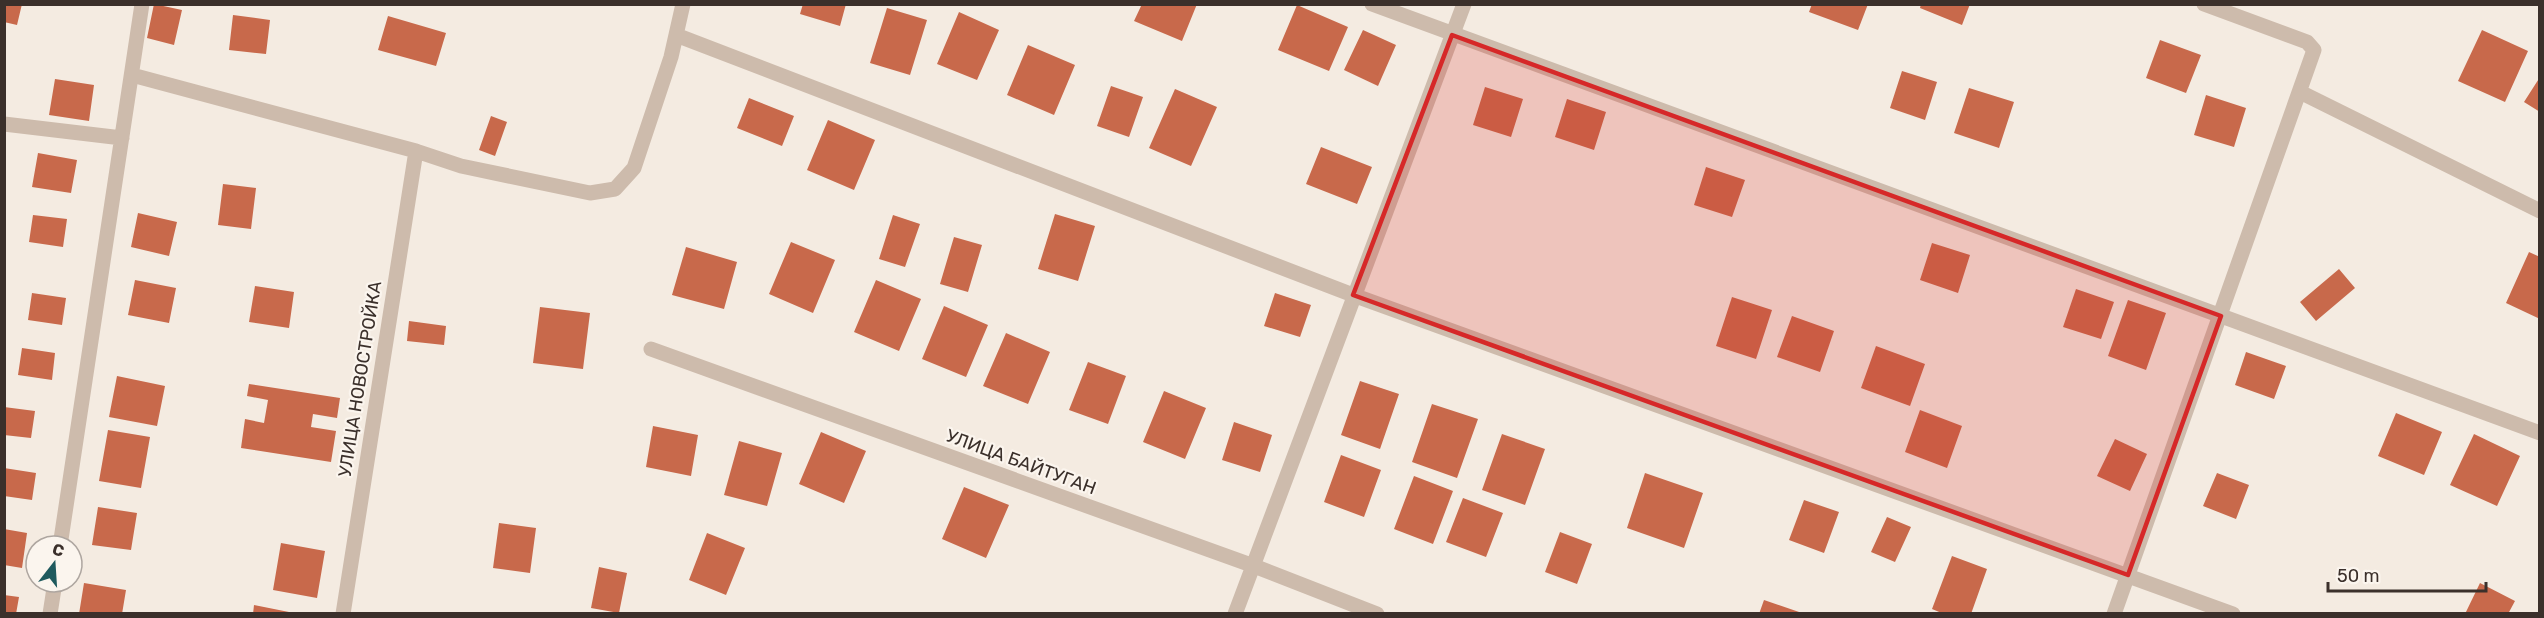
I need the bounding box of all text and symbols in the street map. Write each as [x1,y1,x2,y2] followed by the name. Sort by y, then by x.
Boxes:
[334,279,386,479] street label: УЛИЦА НОВОСТРОЙКА
[943,425,1099,499] street label: УЛИЦА БАЙТУГАН
[24,534,84,594] north arrow
[50,539,66,561] text: С
[2328,555,2486,593] scale bar
[2337,565,2380,587] text: 50 m

